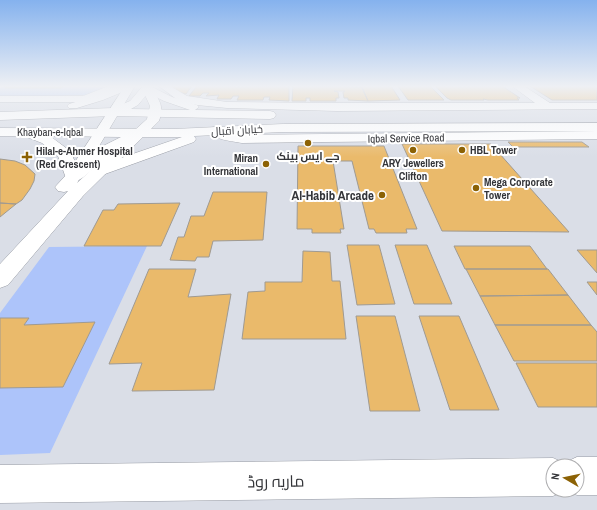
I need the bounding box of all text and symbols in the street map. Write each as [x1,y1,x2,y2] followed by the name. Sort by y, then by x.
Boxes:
[211,122,263,138] street label: خیابان اقبال
[17,125,83,139] street label: Khayban-e-Iqbal
[368,130,444,146] street label: Iqbal Service Road
[303,138,313,148] marker: جے ایس بینک
[470,143,517,157] place label: HBL Tower
[36,144,133,171] place label: Hilal-e-Ahmer Hospital (Red Crescent)
[408,145,418,155] marker: ARY Jewellers Clifton
[457,145,467,155] marker: HBL Tower
[276,149,340,163] place label: جے ایس بینک
[21,151,33,163] marker: Hilal-e-Ahmer Hospital (Red Crescent)
[204,151,258,178] place label: Miran International
[382,156,444,183] place label: ARY Jewellers Clifton
[261,159,271,169] marker: Miran International
[484,175,553,202] place label: Mega Corporate Tower
[471,183,481,193] marker: Mega Corporate Tower
[291,187,374,204] place label: Al-Habib Arcade
[377,190,387,200] marker: Al-Habib Arcade
[545,458,585,498] north arrow
[247,470,305,492] street label: ماریہ روڈ
[548,472,563,481] text: N

